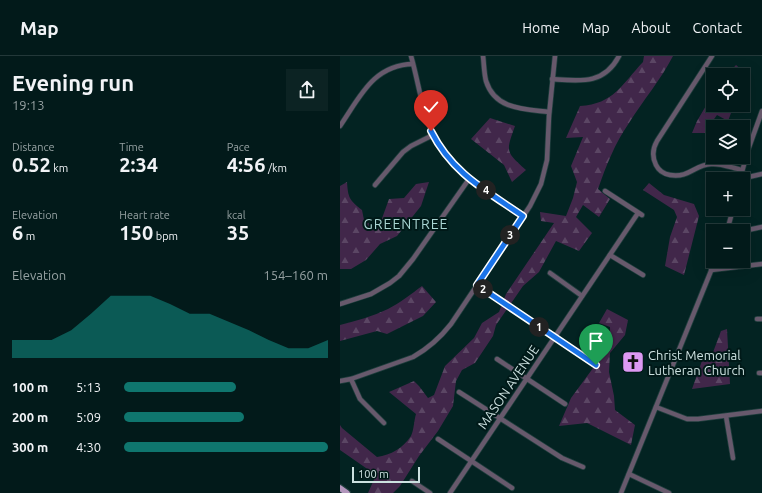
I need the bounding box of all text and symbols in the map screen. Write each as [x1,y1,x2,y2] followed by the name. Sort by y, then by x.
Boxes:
[20,17,59,39] text: Map
[522,20,560,36] text: Home
[582,20,610,36] text: Map
[632,20,671,36] text: About
[693,20,742,36] text: Contact
[706,68,750,268] map controls
[706,68,750,112] button: locate
[286,69,328,111] button: share
[12,70,134,95] text: Evening run
[414,90,448,131] pin
[420,96,442,118] icon: check
[12,98,45,112] text: 19:13
[706,120,750,164] button: layers
[12,141,55,153] text: Distance
[119,141,144,153] text: Time
[227,141,250,153] text: Pace
[12,153,51,176] text: 0.52
[119,153,158,176] text: 2:34
[227,153,265,176] text: 4:56
[51,162,68,174] text: km
[265,162,287,174] text: /km
[706,172,750,216] button: +
[476,180,496,200] pin: 4
[483,184,489,196] text: 4
[12,209,58,221] text: Elevation
[119,209,170,221] text: Heart rate
[227,209,246,221] text: kcal
[364,216,448,232] district label: GREENTREE
[12,221,23,244] text: 6
[119,221,153,244] text: 150
[227,221,249,244] text: 35
[706,224,750,268] button: −
[500,225,520,245] pin: 3
[507,229,513,241] text: 3
[23,230,35,242] text: m
[153,230,178,242] text: bpm
[12,268,66,282] text: Elevation
[263,268,328,282] text: 154–160 m
[473,279,493,299] pin: 2
[480,283,486,295] text: 2
[529,317,549,337] pin: 1
[536,321,542,333] text: 1
[579,324,613,365] pin
[585,330,607,352] icon: arrive
[475,343,541,431] street label: MASON AVENUE
[648,348,745,377] place label: Christ Memorial Lutheran Church
[620,349,646,375] church icon: Christ Memorial Lutheran Church
[12,380,48,394] text: 100 m
[76,380,101,394] text: 5:13
[12,410,48,424] text: 200 m
[76,410,101,424] text: 5:09
[12,440,48,454] text: 300 m
[76,440,101,454] text: 4:30
[352,465,420,484] scale bar
[358,468,389,480] text: 100 m

